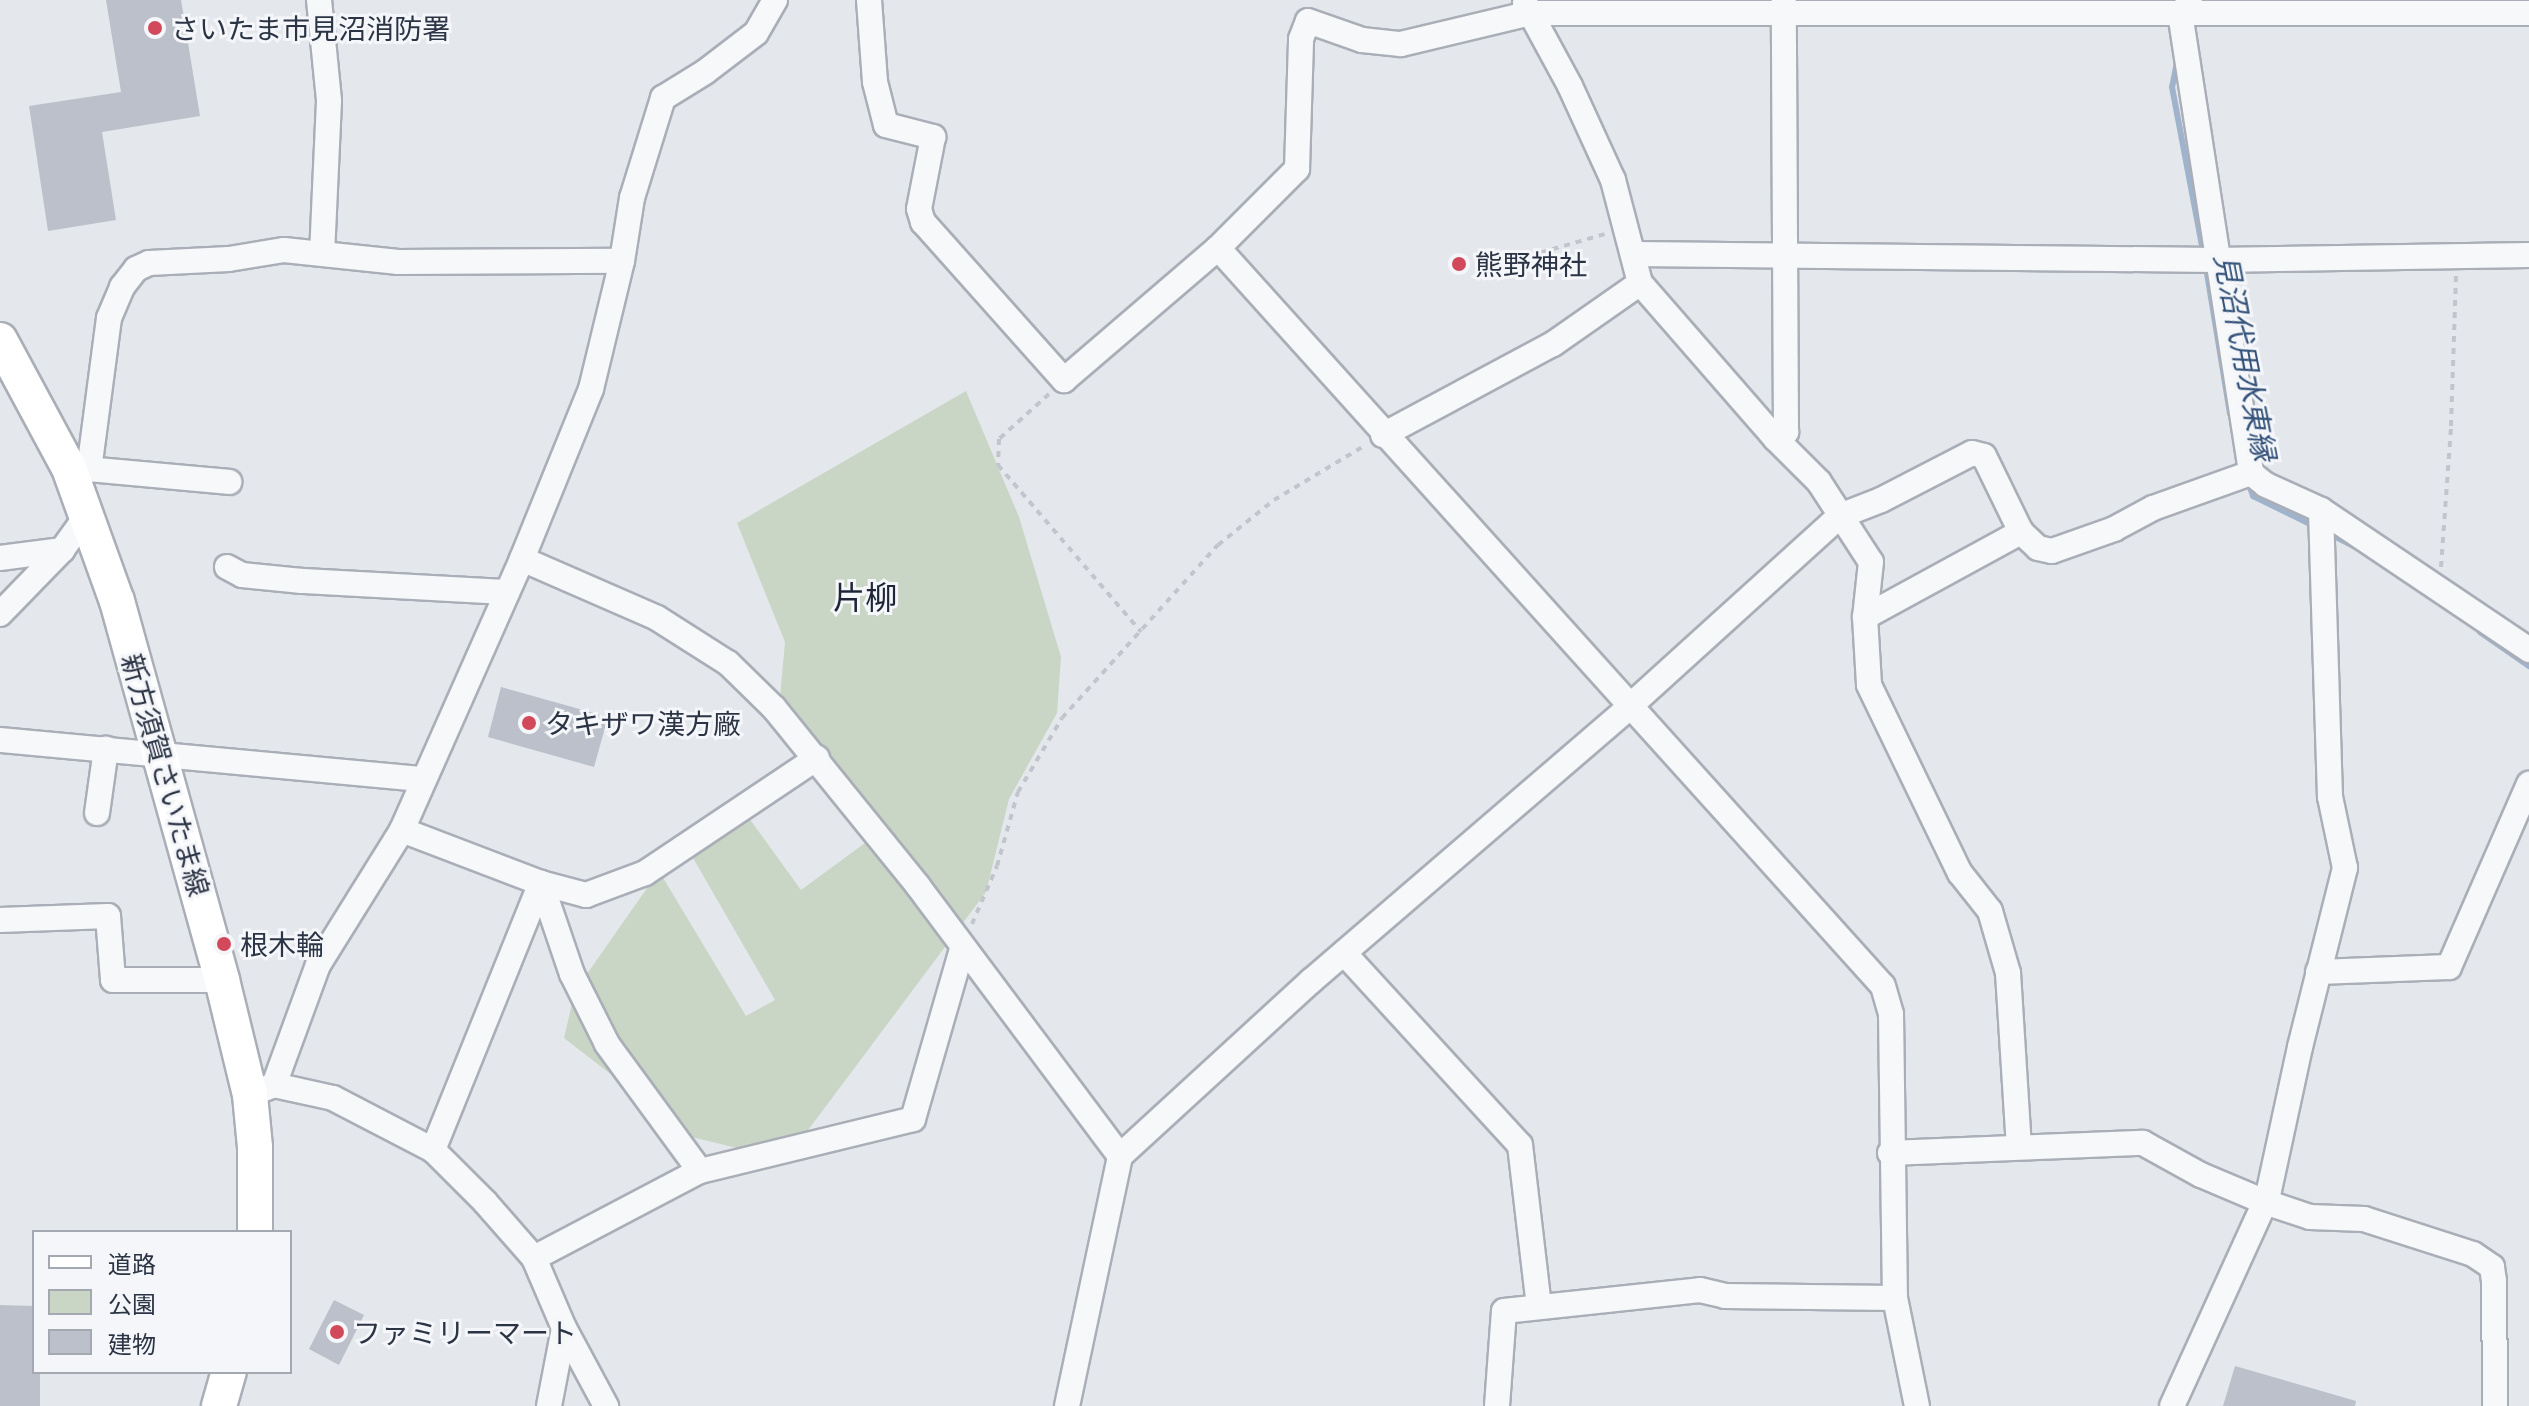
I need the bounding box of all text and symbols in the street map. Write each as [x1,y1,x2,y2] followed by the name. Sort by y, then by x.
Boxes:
[171,11,451,45] place label: さいたま市見沼消防署
[146,19,164,37] marker: さいたま市見沼消防署
[1475,247,1587,281] place label: 熊野神社
[2207,250,2283,464] water label: 見沼代用水東縁
[1450,255,1468,273] marker: 熊野神社
[833,578,897,616] district label: 片柳
[115,649,217,901] street label: 新方須賀さいたま線
[545,706,741,740] place label: タキザワ漢方廠
[520,714,538,732] marker: タキザワ漢方廠
[240,927,324,961] place label: 根木輪
[215,935,233,953] marker: 根木輪
[32,1230,292,1374] legend
[108,1247,156,1280] text: 道路
[108,1287,156,1320] text: 公園
[353,1315,577,1349] place label: ファミリーマート
[328,1323,346,1341] marker: ファミリーマート
[108,1327,156,1360] text: 建物

